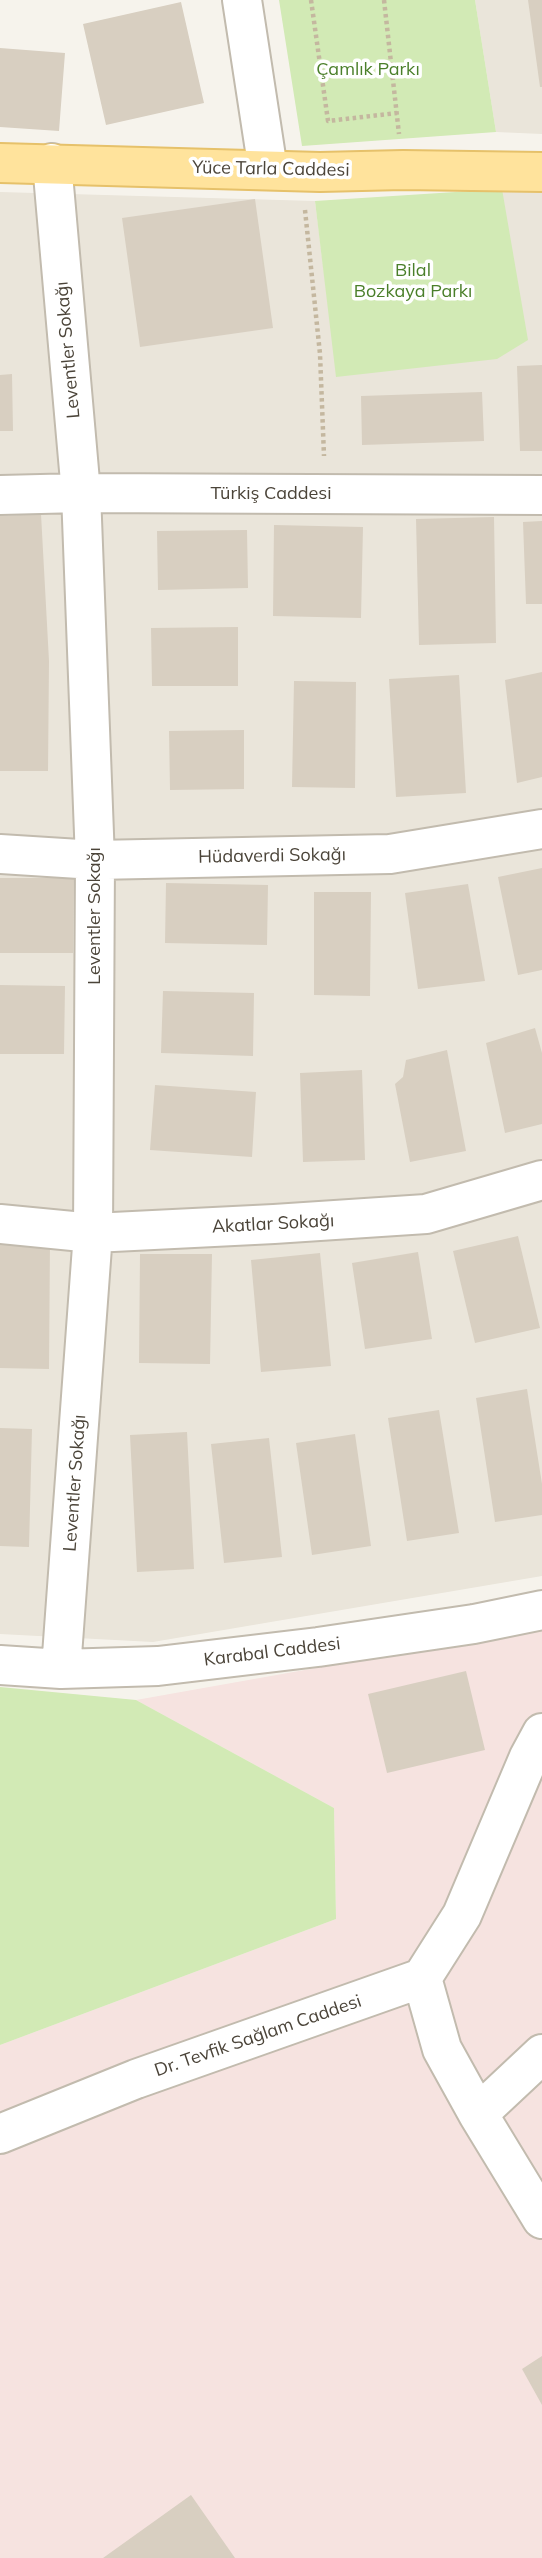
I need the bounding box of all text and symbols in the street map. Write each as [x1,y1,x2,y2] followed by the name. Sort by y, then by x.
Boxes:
[316,59,420,81] park label: Çamlık Parkı
[192,157,350,181] street label: Yüce Tarla Caddesi
[354,260,472,302] park label: Bilal Bozkaya Parkı
[51,281,85,419] street label: Leventler Sokağı
[210,483,332,505] street label: Türkiş Caddesi
[198,844,346,868] street label: Hüdaverdi Sokağı
[84,847,106,985] street label: Leventler Sokağı
[211,1210,335,1238] street label: Akatlar Sokağı
[59,1414,91,1552] street label: Leventler Sokağı
[202,1633,342,1671] street label: Karabal Caddesi
[152,1990,364,2082] street label: Dr. Tevfik Sağlam Caddesi

